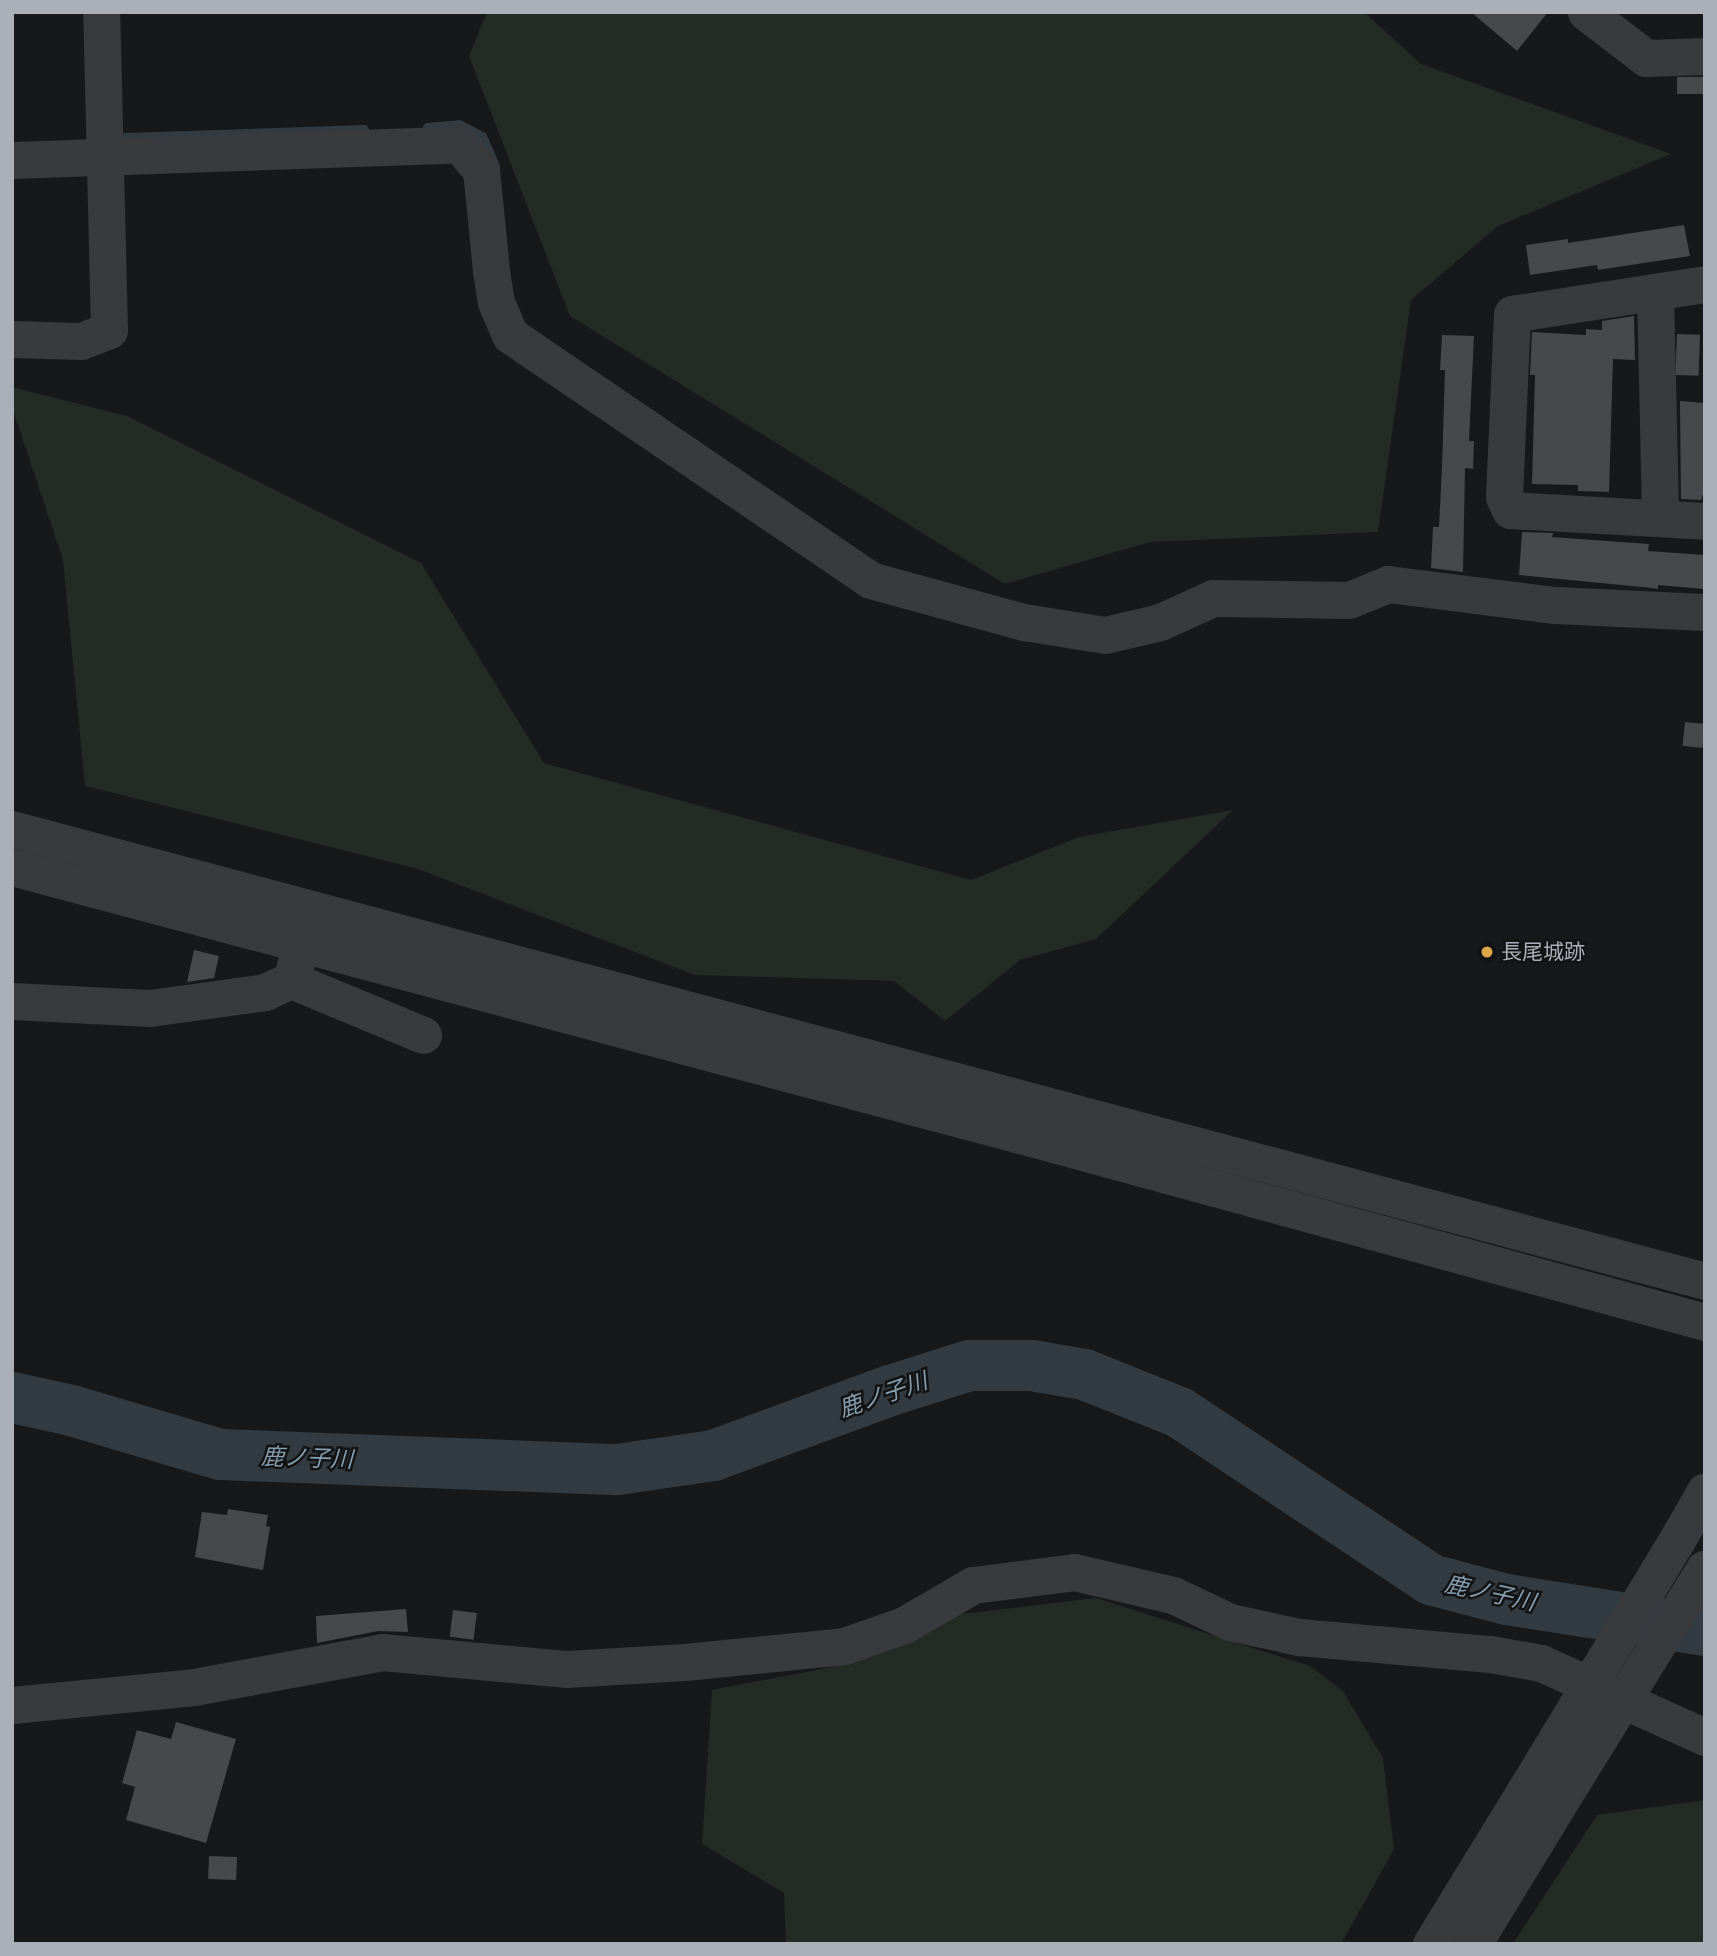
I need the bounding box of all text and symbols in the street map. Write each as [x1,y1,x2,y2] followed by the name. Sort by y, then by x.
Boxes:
[1501,939,1585,965] place label: 長尾城跡
[1479,944,1495,960] marker: 長尾城跡
[835,1367,931,1423] water label: 鹿ノ子川
[261,1443,353,1473] water label: 鹿ノ子川
[1442,1570,1538,1616] water label: 鹿ノ子川

